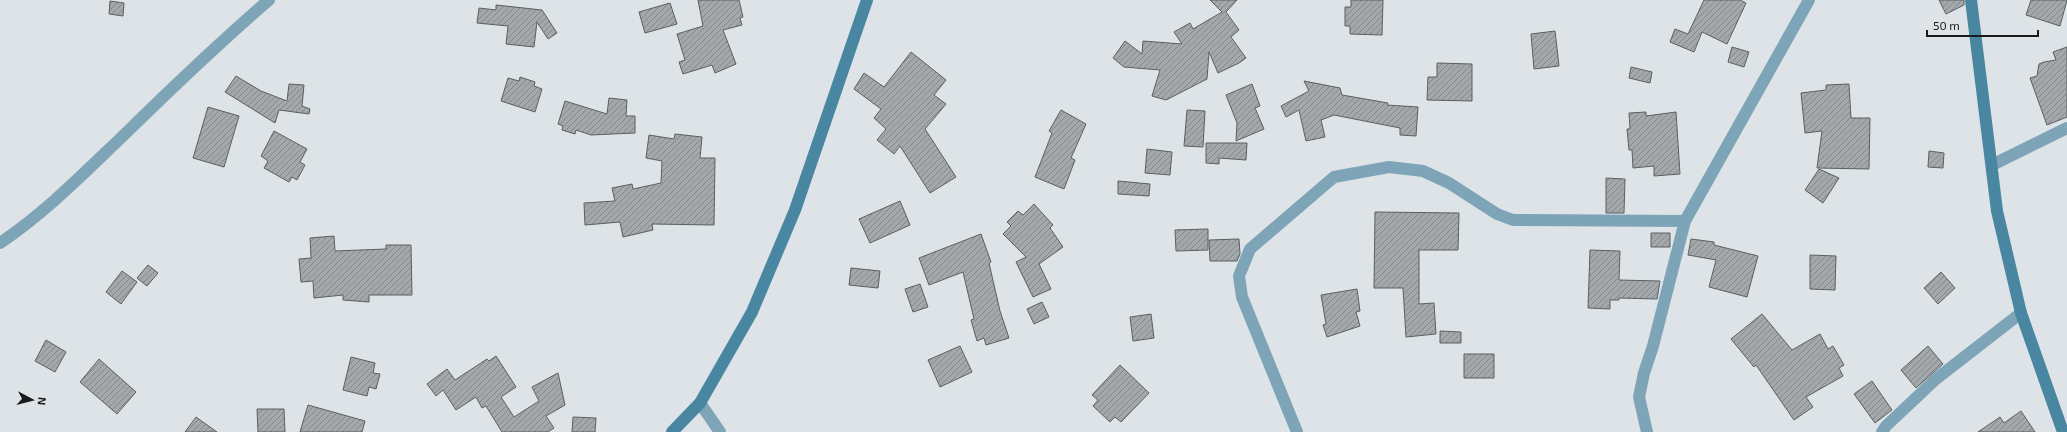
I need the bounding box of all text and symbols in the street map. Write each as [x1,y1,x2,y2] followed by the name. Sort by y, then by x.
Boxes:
[1927,12,2038,38] scale bar
[1933,18,1960,32] text: 50 m
[12,380,52,420] north arrow
[35,397,49,406] text: N

